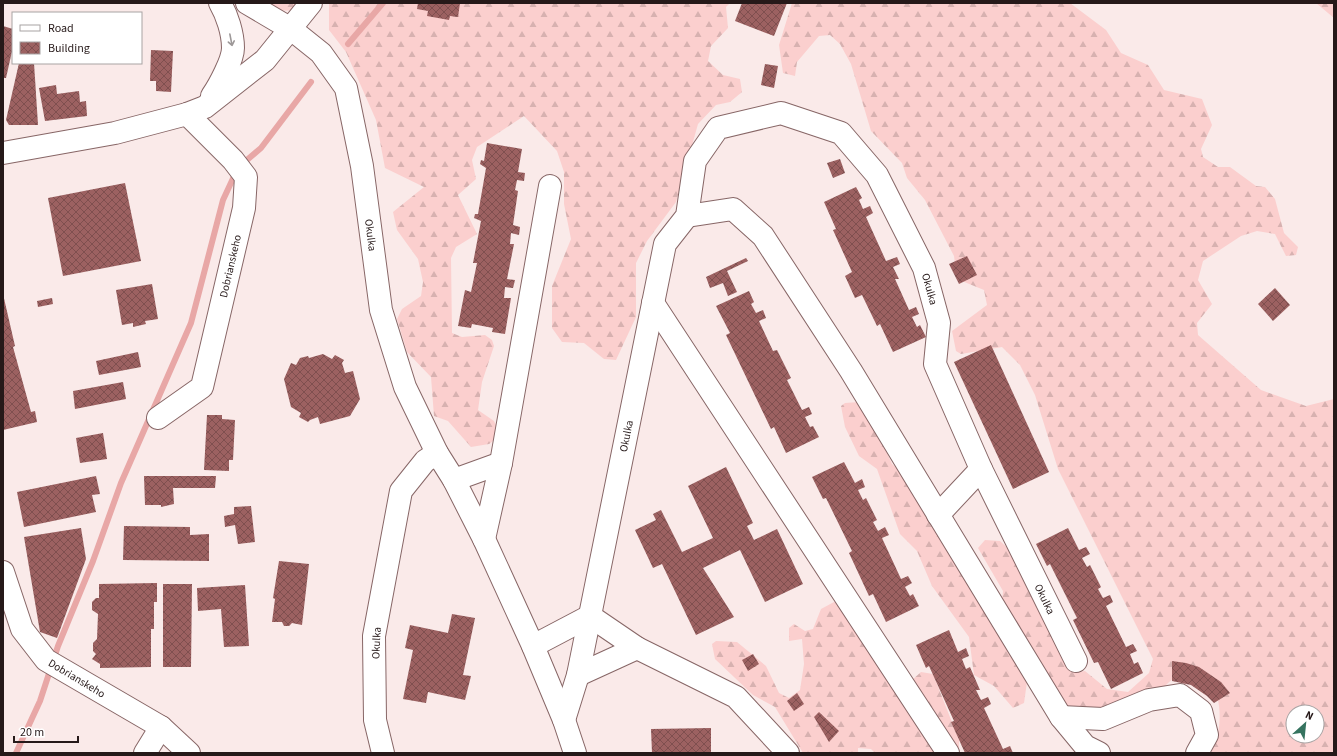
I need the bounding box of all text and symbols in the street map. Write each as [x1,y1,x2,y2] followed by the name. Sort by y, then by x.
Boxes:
[12,12,142,64] legend
[48,20,74,37] text: Road
[228,33,236,46] one-way arrow
[48,40,90,57] text: Building
[361,218,380,252] street label: Okulka
[216,233,245,299] street label: Dobrianskeho
[918,272,941,307] street label: Okulka
[616,419,637,453] street label: Okulka
[1031,581,1058,617] street label: Okulka
[368,627,385,660] street label: Okulka
[45,655,108,701] street label: Dobrianskeho
[1285,704,1325,744] north arrow
[1303,707,1316,724] text: N
[14,718,78,744] scale bar
[20,724,44,741] text: 20 m

